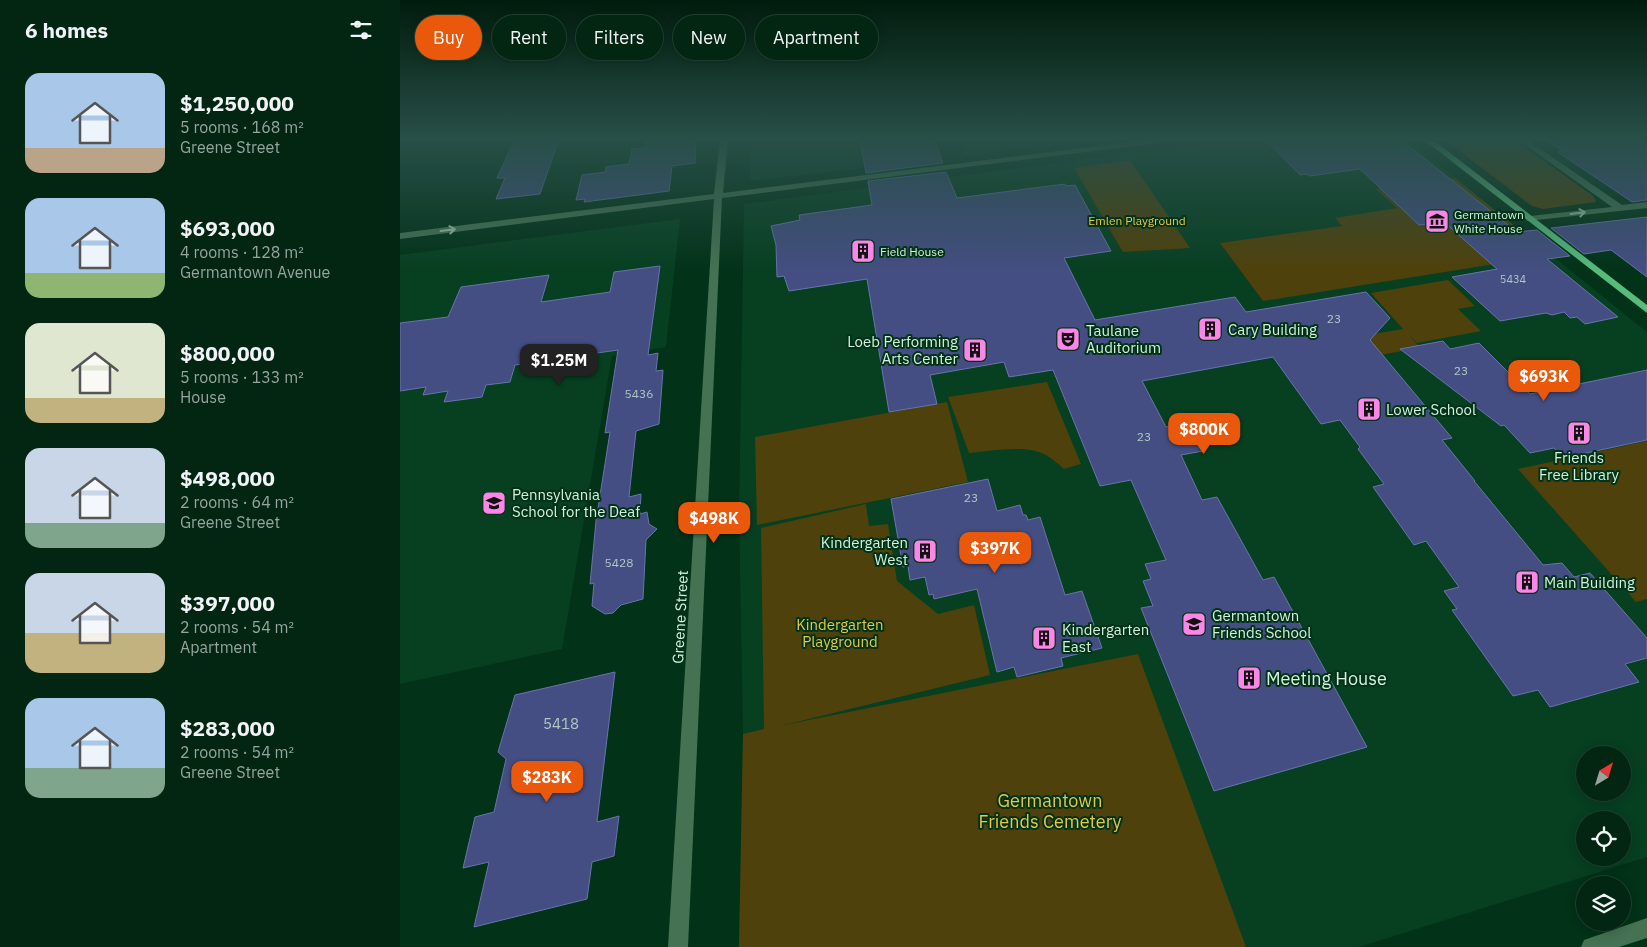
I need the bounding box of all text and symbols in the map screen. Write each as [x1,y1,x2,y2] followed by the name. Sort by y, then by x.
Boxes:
[415,15,482,60] chip: Buy
[492,15,566,60] chip: Rent
[576,15,663,60] chip: Filters
[673,15,745,60] chip: New
[755,15,878,60] chip: Apartment
[25,16,108,44] text: 6 homes
[347,16,375,44] icon: filters
[180,89,294,117] text: $1,250,000
[65,93,125,153] icon: home
[180,117,304,137] text: 5 rooms · 168 m²
[180,137,280,157] text: Greene Street
[1454,207,1524,236] place label: Germantown White House
[1424,208,1450,234] museum icon: Germantown White House
[1570,208,1586,218] one-way arrow
[1088,213,1186,228] park label: Emlen Playground
[180,214,275,242] text: $693,000
[65,218,125,278] icon: home
[440,225,456,235] one-way arrow
[850,238,876,264] building icon: Field House
[180,242,304,262] text: 4 rooms · 128 m²
[880,244,944,259] place label: Field House
[180,262,330,282] text: Germantown Avenue
[1500,272,1527,286] house number: 5434
[1327,311,1341,326] house number: 23
[1197,316,1223,342] building icon: Cary Building
[1228,320,1317,339] place label: Cary Building
[1086,321,1161,357] place label: Taulane Auditorium
[1055,326,1081,352] theatre icon: Taulane Auditorium
[847,332,958,368] place label: Loeb Performing Arts Center
[962,337,988,363] building icon: Loeb Performing Arts Center
[180,339,275,367] text: $800,000
[65,343,125,403] icon: home
[518,344,600,386] pin: $1.25M
[531,350,587,370] text: $1.25M
[1509,360,1579,402] pin: $693K
[1454,363,1468,378] house number: 23
[1519,366,1569,386] text: $693K
[180,367,304,387] text: 5 rooms · 133 m²
[625,386,653,401] house number: 5436
[180,387,226,407] text: House
[1356,396,1382,422] building icon: Lower School
[1386,400,1476,419] place label: Lower School
[1169,412,1239,455] pin: $800K
[1179,419,1229,439] text: $800K
[1566,420,1592,446] building icon: Friends Free Library
[1137,429,1151,444] house number: 23
[1539,448,1620,484] place label: Friends Free Library
[180,464,275,492] text: $498,000
[65,468,125,528] icon: home
[512,485,640,521] place label: Pennsylvania School for the Deaf
[481,490,507,516] school or university icon: Pennsylvania School for the Deaf
[964,490,978,505] house number: 23
[180,492,294,512] text: 2 rooms · 64 m²
[679,502,749,544] pin: $498K
[689,508,739,528] text: $498K
[180,512,280,532] text: Greene Street
[960,532,1030,574] pin: $397K
[821,533,908,569] place label: Kindergarten West
[912,538,938,564] building icon: Kindergarten West
[970,538,1020,558] text: $397K
[605,555,633,570] house number: 5428
[1514,569,1540,595] building icon: Main Building
[668,570,692,664] street label: Greene Street
[1544,573,1635,592] place label: Main Building
[180,589,275,617] text: $397,000
[65,593,125,653] icon: home
[1212,606,1311,642] place label: Germantown Friends School
[1181,611,1207,637] school or university icon: Germantown Friends School
[796,615,884,651] park label: Kindergarten Playground
[180,617,294,637] text: 2 rooms · 54 m²
[1062,620,1149,656] place label: Kindergarten East
[1031,625,1057,651] building icon: Kindergarten East
[180,637,257,657] text: Apartment
[1236,665,1262,691] building icon: Meeting House
[1266,667,1387,690] place label: Meeting House
[180,714,275,742] text: $283,000
[543,714,579,733] house number: 5418
[65,718,125,778] icon: home
[180,742,294,762] text: 2 rooms · 54 m²
[1576,746,1631,801] north arrow
[1576,746,1631,931] map controls
[512,760,582,803] pin: $283K
[180,762,280,782] text: Greene Street
[522,767,572,787] text: $283K
[979,789,1121,833] park label: Germantown Friends Cemetery
[1576,811,1631,866] button: locate
[1576,876,1631,931] button: layers

